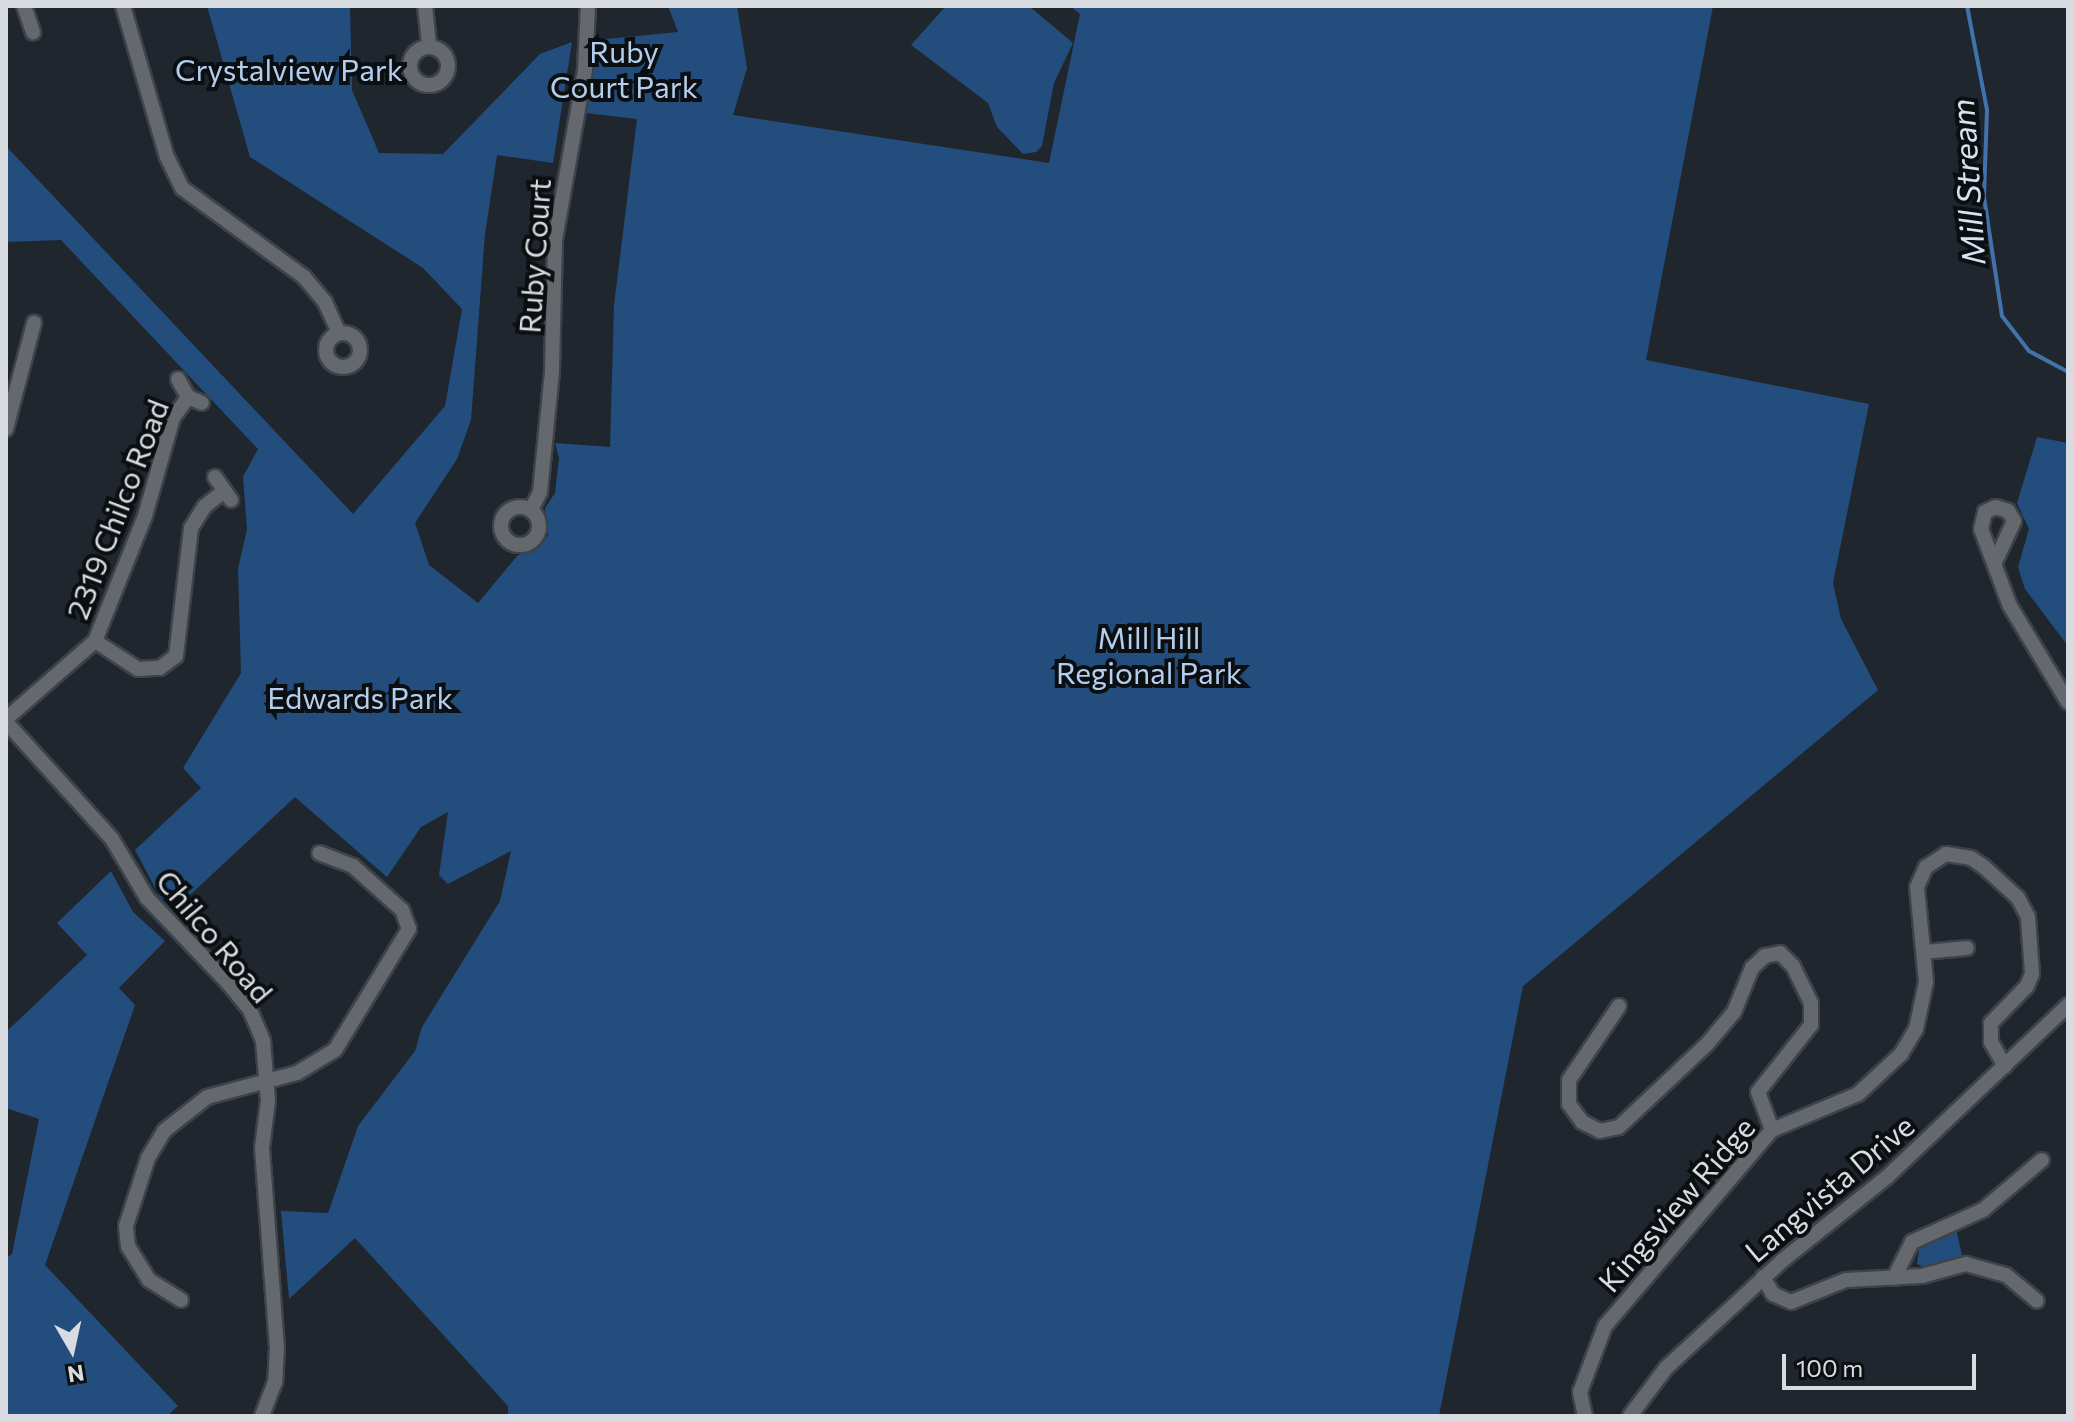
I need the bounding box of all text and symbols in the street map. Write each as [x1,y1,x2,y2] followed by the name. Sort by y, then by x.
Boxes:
[550,33,698,104] park label: Ruby Court Park
[175,51,403,87] park label: Crystalview Park
[1942,98,1992,266] water label: Mill Stream
[511,178,557,334] street label: Ruby Court
[59,394,175,624] street label: 2319 Chilco Road
[1056,619,1242,690] park label: Mill Hill Regional Park
[267,679,453,715] park label: Edwards Park
[149,863,281,1009] street label: Chilco Road
[1737,1107,1921,1269] street label: Langvista Drive
[1590,1109,1762,1299] street label: Kingsview Ridge
[32,1310,112,1390] north arrow
[1786,1338,1980,1388] scale bar
[1796,1353,1863,1382] text: 100 m
[66,1360,86,1389] text: N

